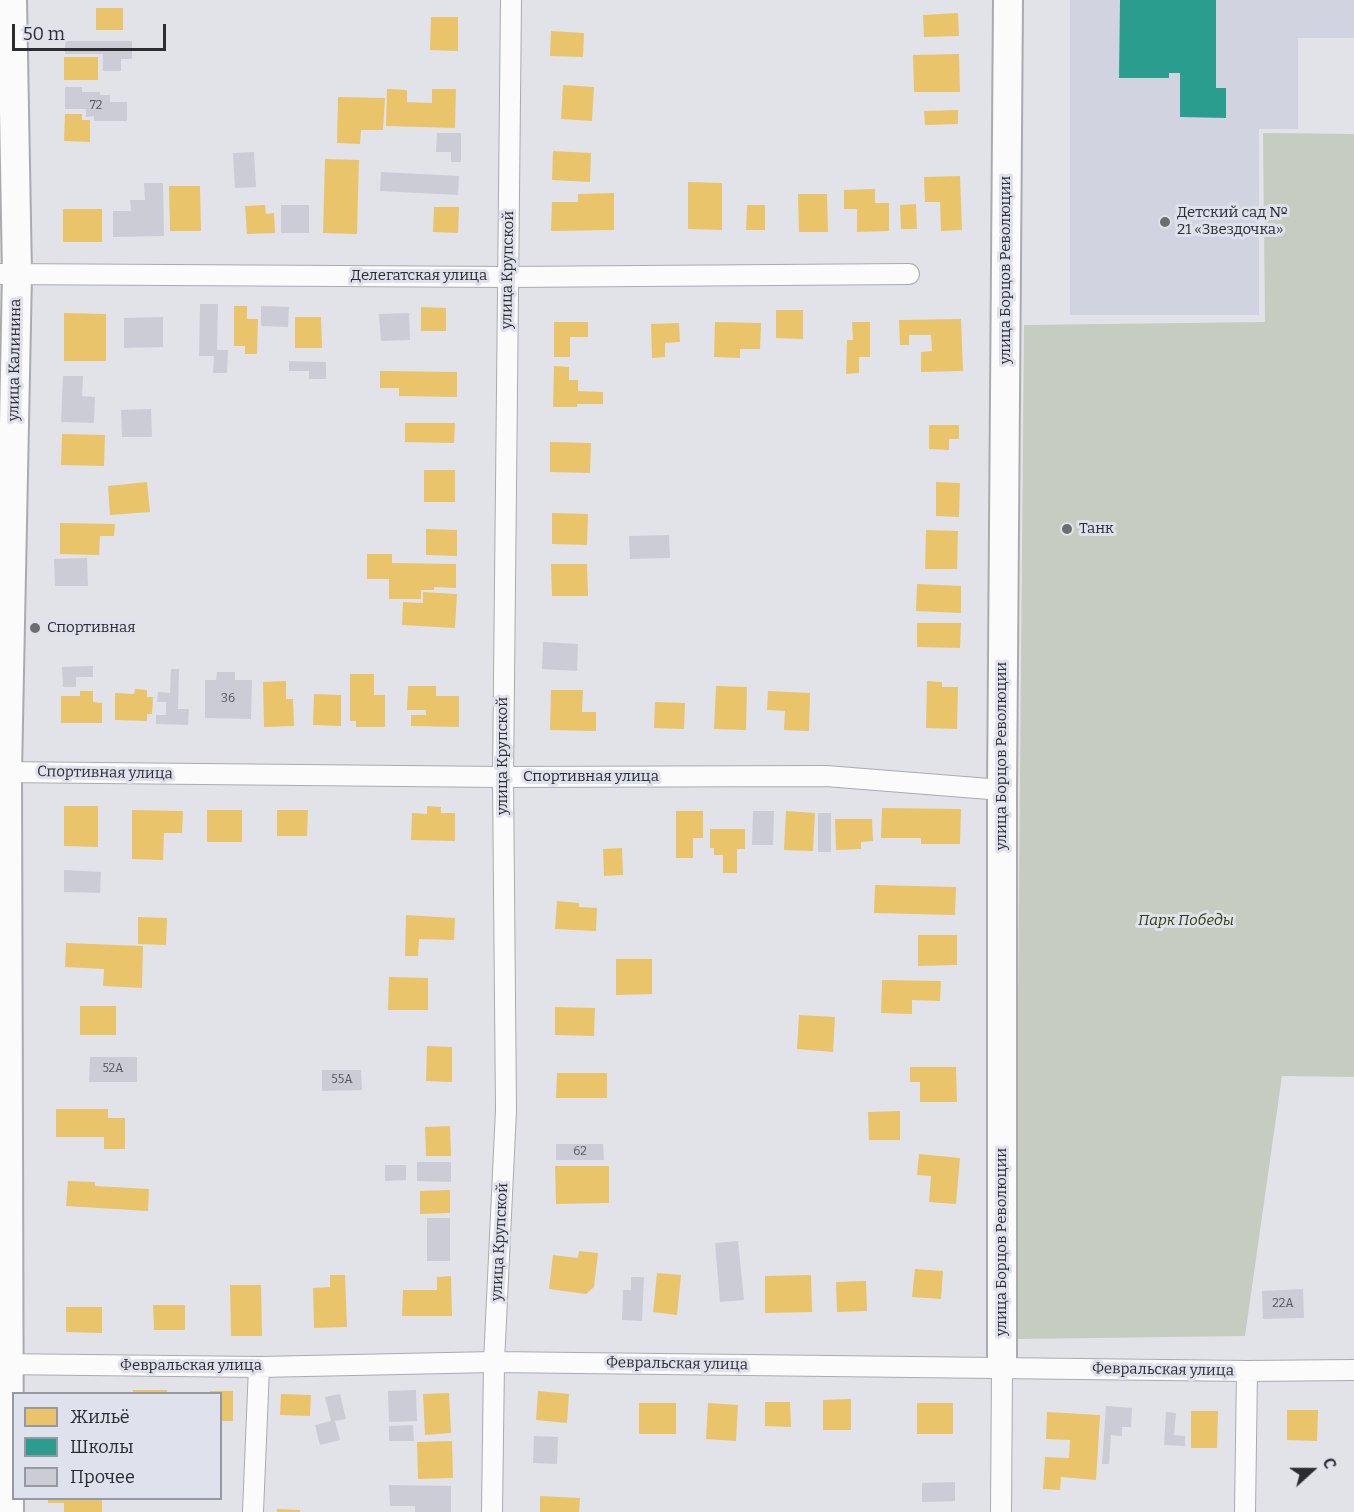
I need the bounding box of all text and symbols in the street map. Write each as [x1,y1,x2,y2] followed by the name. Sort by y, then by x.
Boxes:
[15,12,170,50] scale bar
[23,23,65,45] text: 50 m
[90,99,102,113] house number: 72
[997,176,1015,364] street label: улица Борцов Революции
[1177,204,1288,239] place label: Детский сад № 21 «Звездочка»
[498,211,518,329] street label: улица Крупской
[1158,215,1172,229] marker: Детский сад № 21 «Звездочка»
[351,267,487,285] street label: Делегатская улица
[5,299,25,421] street label: улица Калинина
[1079,520,1114,538] place label: Танк
[1060,522,1074,536] marker: Танк
[47,619,136,637] place label: Спортивная
[28,621,42,635] marker: Спортивная
[993,662,1011,850] street label: улица Борцов Революции
[221,692,235,706] house number: 36
[494,697,512,815] street label: улица Крупской
[37,763,173,783] street label: Спортивная улица
[523,768,659,786] street label: Спортивная улица
[1138,912,1234,930] park label: Парк Победы
[102,1062,124,1076] house number: 52А
[331,1073,353,1087] house number: 55А
[573,1145,587,1159] house number: 62
[993,1148,1011,1336] street label: улица Борцов Революции
[488,1182,512,1302] street label: улица Крупской
[1272,1297,1294,1311] house number: 22А
[606,1354,748,1374] street label: Февральская улица
[120,1357,262,1375] street label: Февральская улица
[1092,1360,1234,1380] street label: Февральская улица
[12,1392,222,1500] legend
[70,1406,130,1428] text: Жильё
[70,1436,134,1458] text: Школы
[1282,1440,1342,1500] north arrow
[1319,1455,1340,1472] text: С
[70,1466,135,1488] text: Прочее

